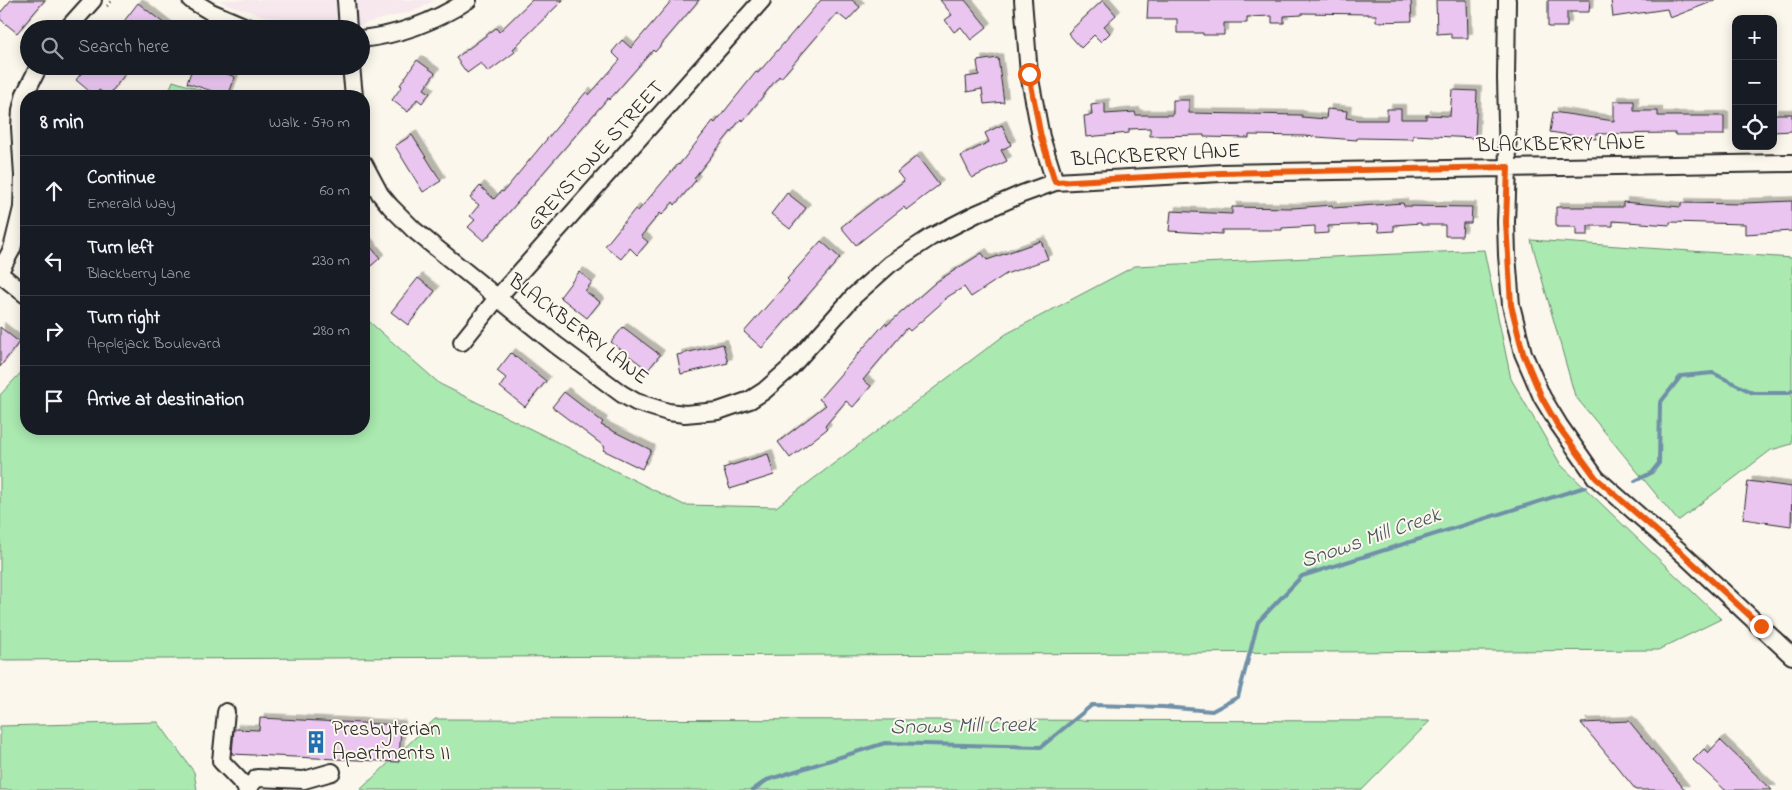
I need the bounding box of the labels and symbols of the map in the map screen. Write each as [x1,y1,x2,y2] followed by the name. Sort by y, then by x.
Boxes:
[1018,63,1041,86] route start
[520,74,672,238] street label: GREYSTONE STREET
[1475,129,1646,161] street label: BLACKBERRY LANE
[1070,137,1241,175] street label: BLACKBERRY LANE
[501,267,655,393] street label: BLACKBERRY LANE
[1297,500,1447,578] water label: Snows Mill Creek
[1750,615,1773,638] route end
[890,710,1038,744] water label: Snows Mill Creek
[332,715,450,769] place label: Presbyterian Apartments II
[303,729,329,755] building icon: Presbyterian Apartments II

